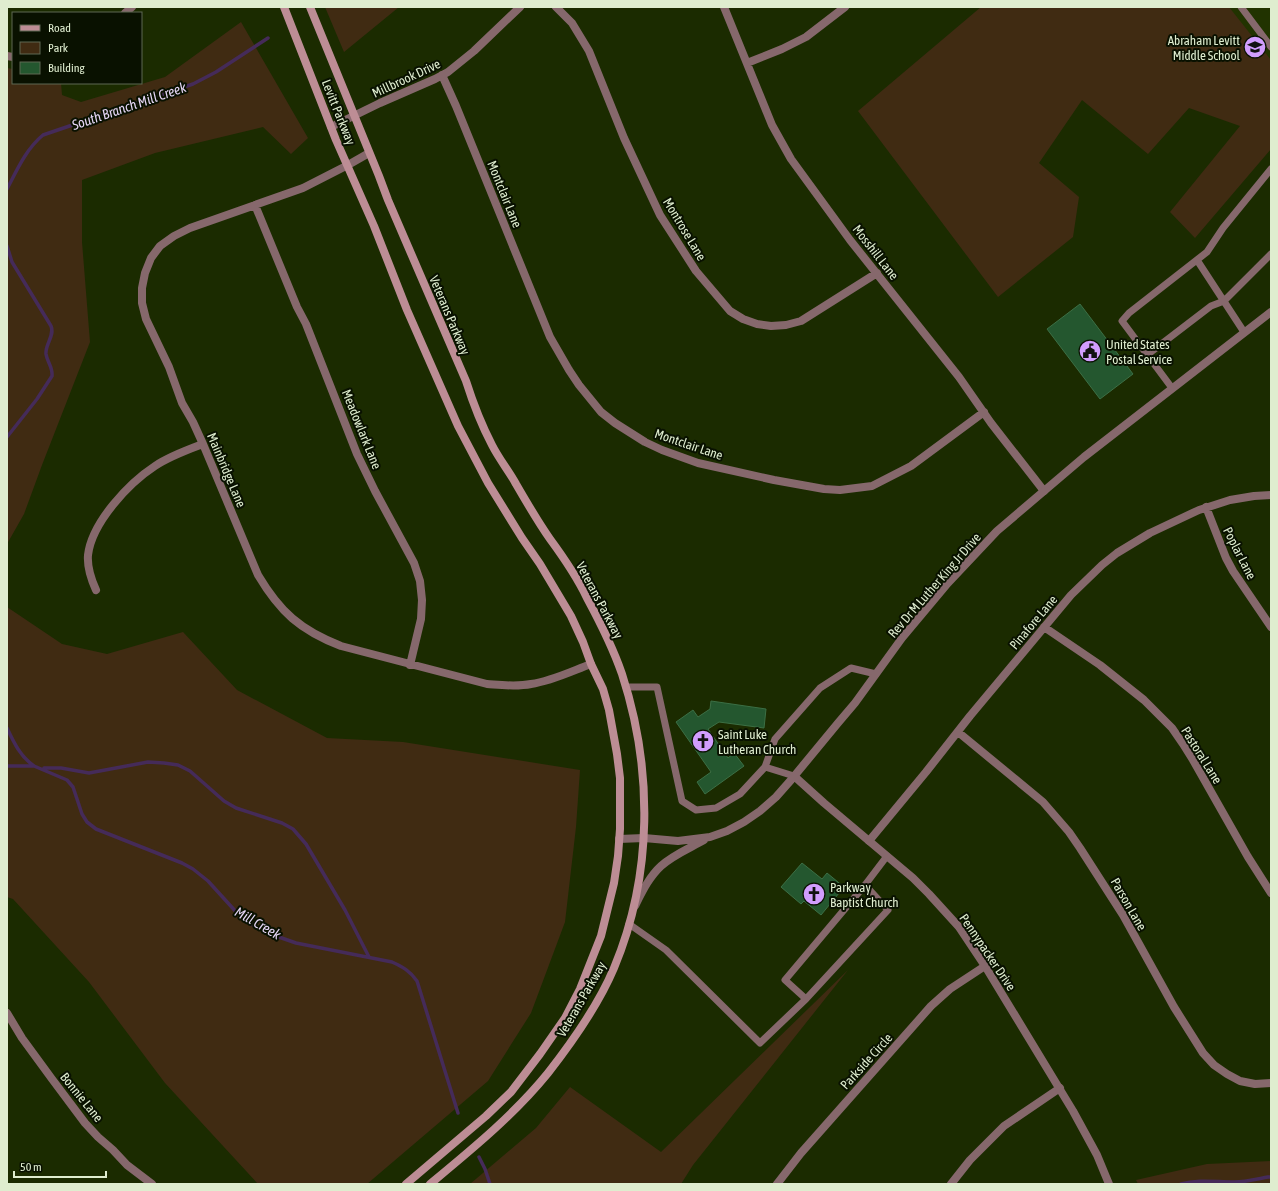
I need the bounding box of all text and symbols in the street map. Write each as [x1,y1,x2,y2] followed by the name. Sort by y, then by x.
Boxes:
[12,12,142,84] legend
[48,21,71,35] text: Road
[1168,33,1241,63] place label: Abraham Levitt Middle School
[1242,34,1268,60] school or university icon: Abraham Levitt Middle School
[48,41,69,55] text: Park
[370,56,443,101] street label: Millbrook Drive
[48,61,86,75] text: Building
[319,77,359,148] street label: Levitt Parkway
[69,79,189,133] water label: South Branch Mill Creek
[484,158,525,230] street label: Montclair Lane
[660,195,709,263] street label: Montrose Lane
[850,222,902,283] street label: Mosshill Lane
[426,273,473,358] street label: Veterans Parkway
[1106,337,1172,367] place label: United States Postal Service
[1077,338,1103,364] public building icon: United States Postal Service
[339,387,384,471] street label: Meadowlark Lane
[653,426,725,463] street label: Montclair Lane
[204,431,249,510] street label: Mainbridge Lane
[1220,524,1259,582] street label: Poplar Lane
[885,530,984,641] street label: Rev Dr M Luther King Jr Drive
[573,559,626,642] street label: Veterans Parkway
[1006,592,1060,652] street label: Pinafore Lane
[1178,724,1225,787] street label: Pastoral Lane
[718,727,796,757] place label: Saint Luke Lutheran Church
[690,728,716,754] church icon: Saint Luke Lutheran Church
[1108,875,1150,933] street label: Parson Lane
[830,880,899,910] place label: Parkway Baptist Church
[801,881,827,907] church icon: Parkway Baptist Church
[232,903,285,943] water label: Mill Creek
[956,911,1019,994] street label: Pennypacker Drive
[554,958,609,1040] street label: Veterans Parkway
[837,1030,895,1092] street label: Parkside Circle
[57,1070,106,1125] street label: Bonnie Lane
[14,1153,106,1179] scale bar
[20,1160,42,1174] text: 50 m

